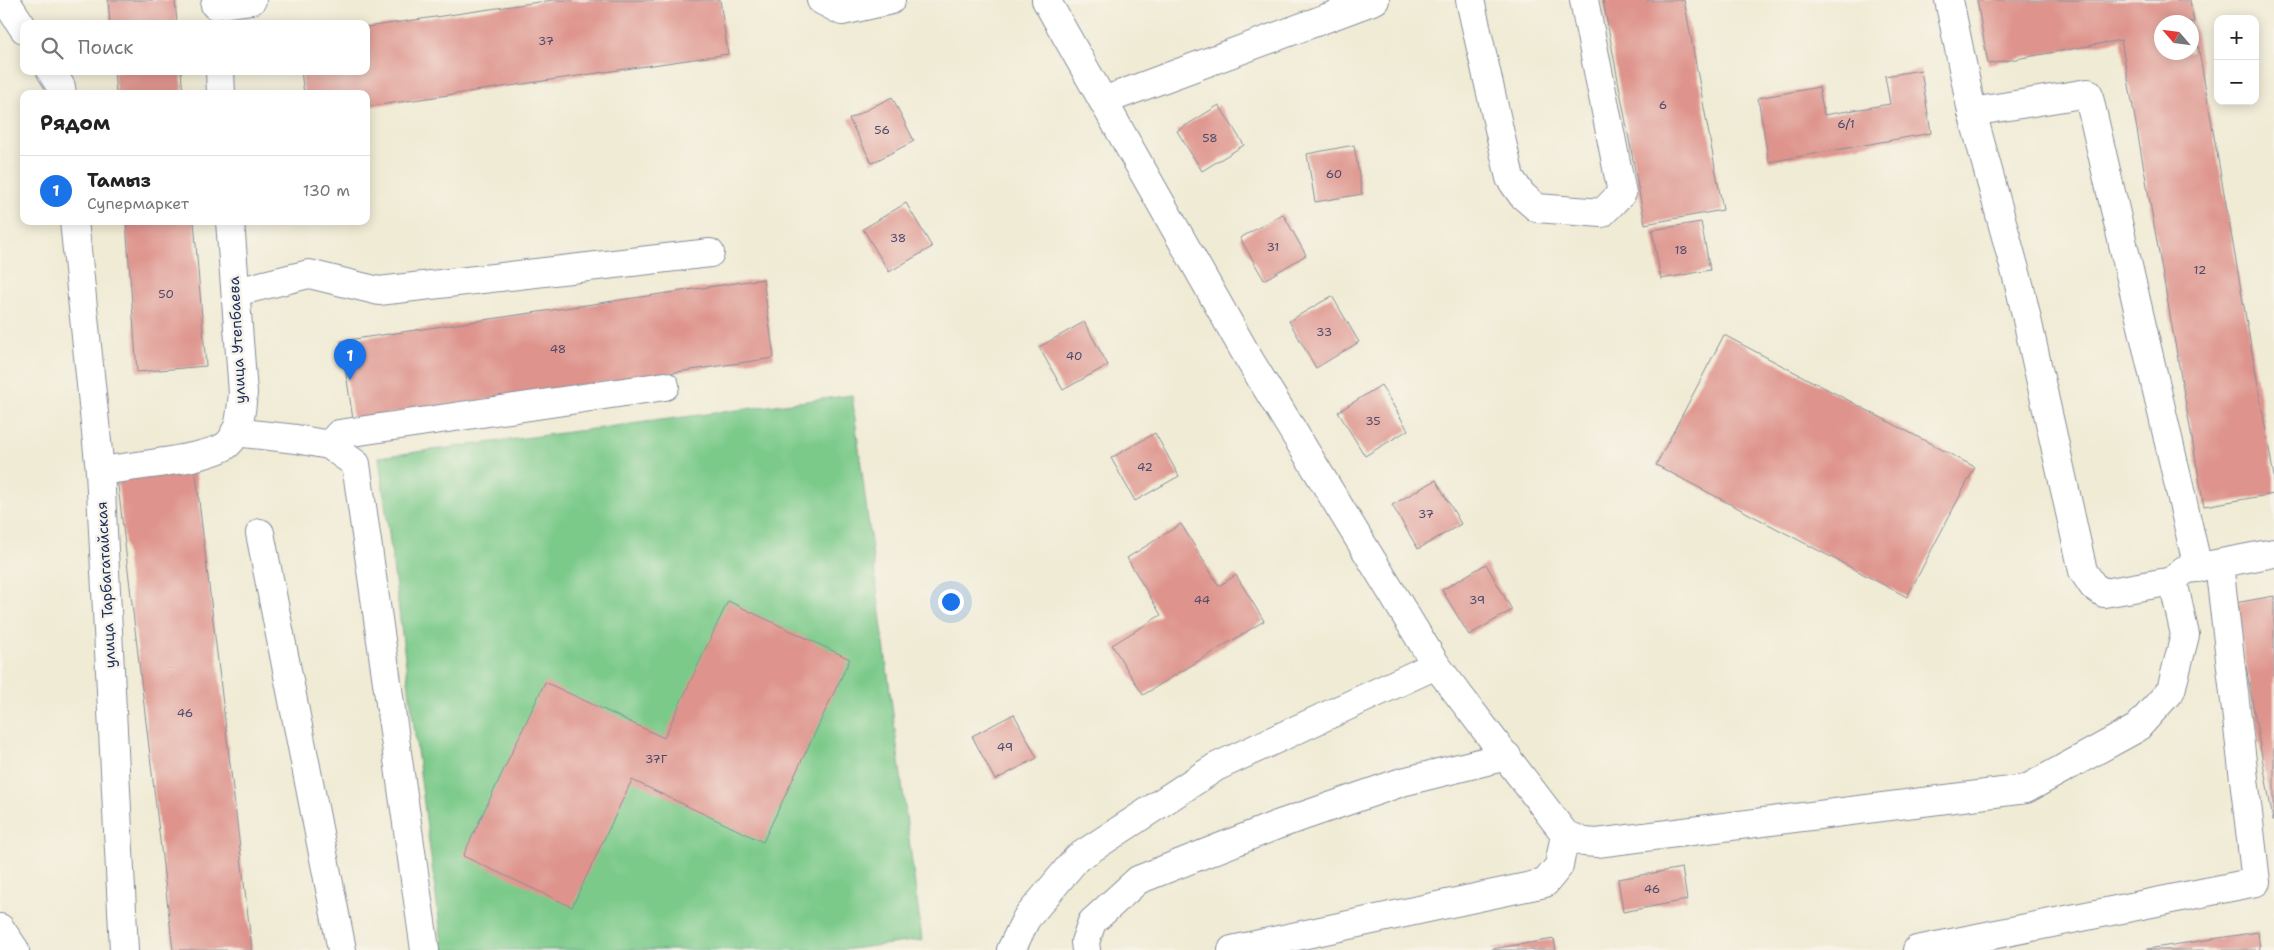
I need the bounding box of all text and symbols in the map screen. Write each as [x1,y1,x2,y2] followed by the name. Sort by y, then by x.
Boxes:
[2154,15,2199,60] north arrow
[2214,15,2259,105] map controls
[2214,15,2259,60] button: +
[20,20,370,75] search box
[538,33,554,49] house number: 37
[38,34,66,62] icon: search
[78,35,133,60] text: Поиск
[2214,60,2259,105] button: −
[1659,97,1667,113] house number: 6
[40,109,110,137] text: Рядом
[1837,116,1855,132] house number: 6/1
[874,122,890,138] house number: 56
[1202,130,1218,146] house number: 58
[1326,166,1342,182] house number: 60
[87,168,151,193] text: Тамыз
[52,180,60,201] text: 1
[303,180,350,201] text: 130 m
[87,193,189,214] text: Супермаркет
[890,230,906,246] house number: 38
[1267,239,1279,255] house number: 31
[1674,242,1688,258] house number: 18
[2194,262,2206,278] house number: 12
[224,275,250,404] street label: улица Утепбаева
[158,286,174,302] house number: 50
[1316,324,1332,340] house number: 33
[334,339,366,380] pin: 1
[550,341,566,357] house number: 48
[1066,348,1082,364] house number: 40
[1365,413,1381,429] house number: 35
[1137,459,1153,475] house number: 42
[92,501,120,669] street label: улица Тарбагатайская
[1418,506,1434,522] house number: 37
[938,589,964,615] your location
[1194,592,1210,608] house number: 44
[1469,592,1485,608] house number: 39
[177,705,193,721] house number: 46
[997,739,1013,755] house number: 49
[645,751,668,767] house number: 37Г
[1644,881,1660,897] house number: 46

